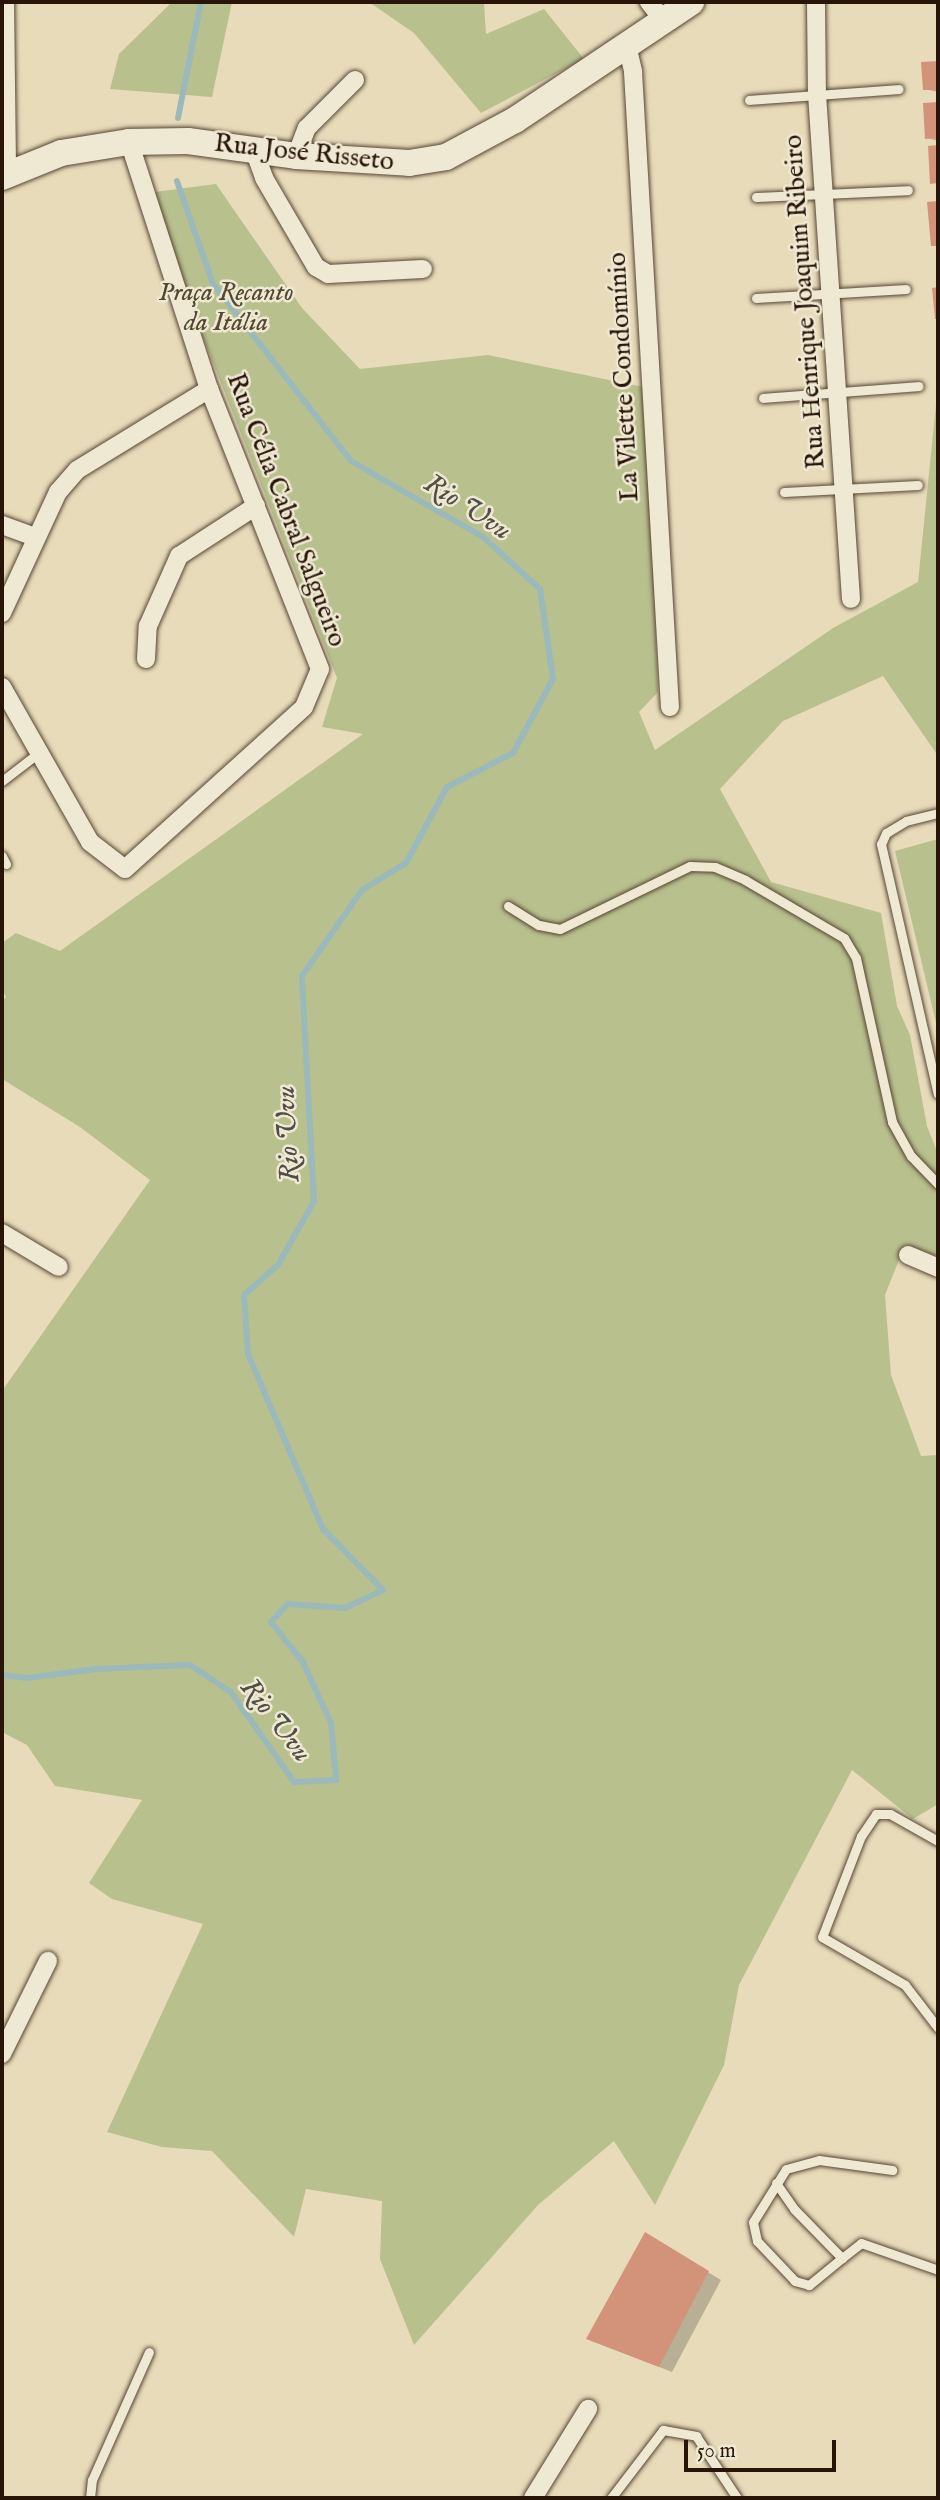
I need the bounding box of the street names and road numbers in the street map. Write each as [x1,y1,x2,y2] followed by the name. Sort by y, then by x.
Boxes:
[213,128,395,178] street label: Rua José Risseto
[778,134,832,470] street label: Rua Henrique Joaquim Ribeiro
[602,252,646,502] street label: La Vilette Condomínio
[219,369,353,651] street label: Rua Célia Cabral Salgueiro

